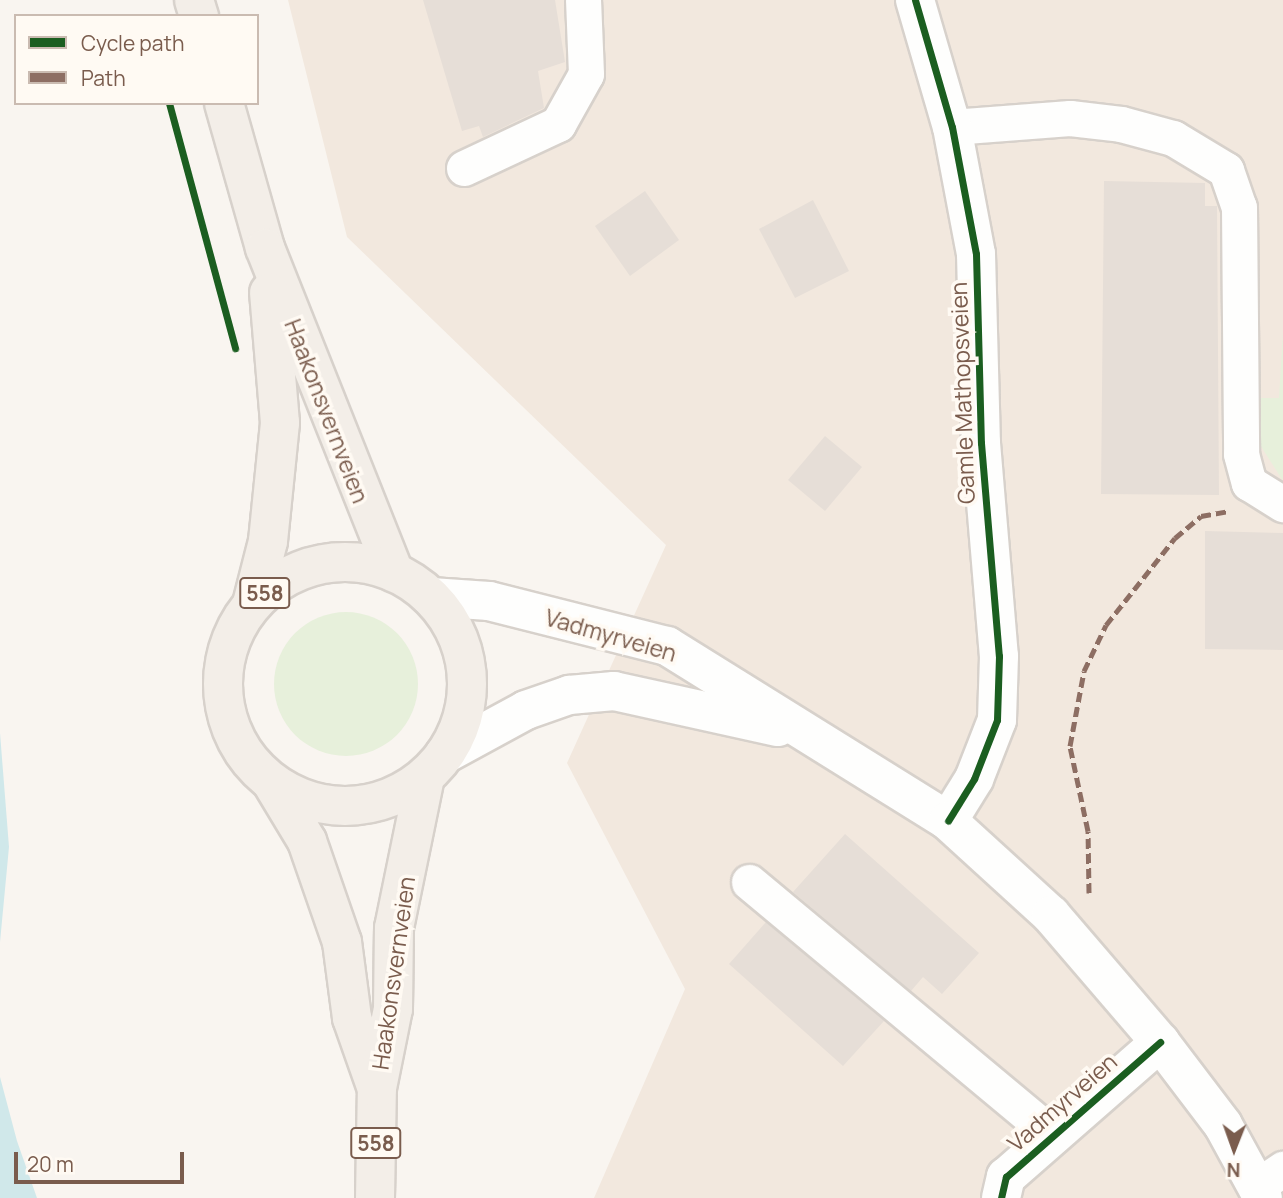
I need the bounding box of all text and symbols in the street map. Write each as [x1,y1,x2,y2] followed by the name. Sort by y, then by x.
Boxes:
[14,14,259,105] legend
[81,29,184,57] text: Cycle path
[81,64,126,92] text: Path
[944,281,980,505] street label: Gamle Mathopsveien
[279,315,375,507] street label: Haakonsvernveien
[239,576,291,610] road number: 558
[542,603,680,667] street label: Vadmyrveien
[366,875,420,1071] street label: Haakonsvernveien
[1002,1047,1122,1157] street label: Vadmyrveien
[1199,1114,1269,1184] north arrow
[350,1126,402,1160] road number: 558
[18,1138,187,1182] scale bar
[27,1150,74,1178] text: 20 m
[1227,1157,1241,1183] text: N

